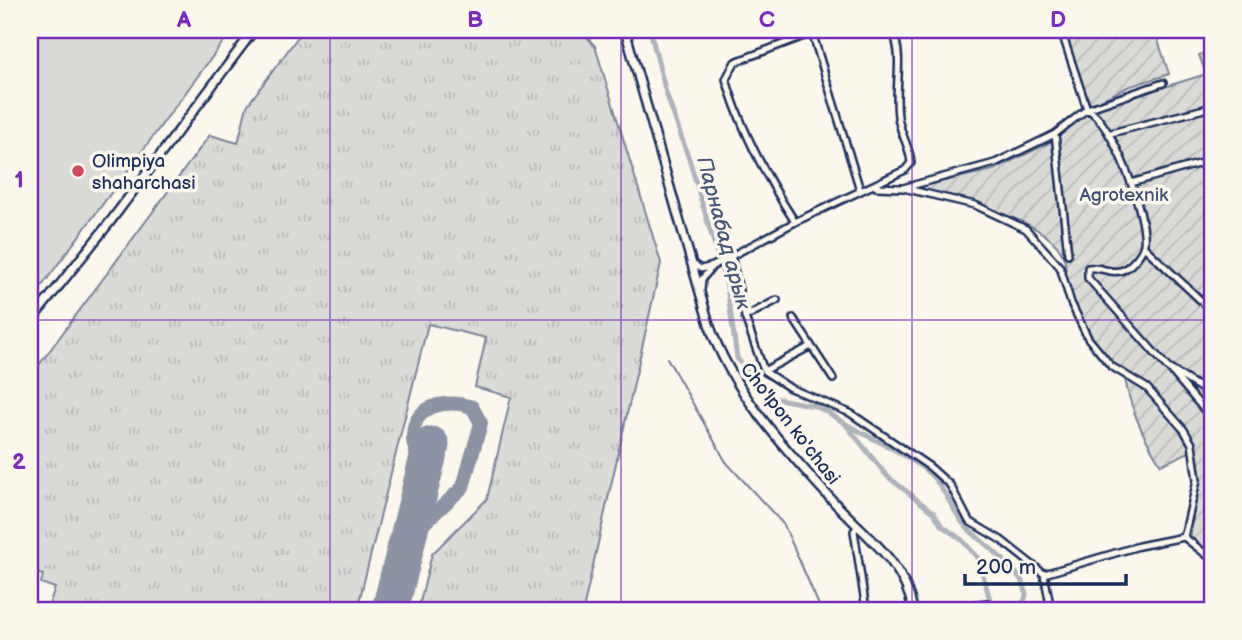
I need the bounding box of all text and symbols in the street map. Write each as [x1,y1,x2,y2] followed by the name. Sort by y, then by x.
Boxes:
[176,6,192,34] text: A
[467,6,483,34] text: B
[759,6,775,34] text: C
[1050,6,1066,34] text: D
[92,150,196,195] place label: Olimpiya shaharchasi
[691,154,756,313] water label: Парнабад арык
[70,163,86,179] marker: Olimpiya shaharchasi
[14,166,24,194] text: 1
[1080,184,1169,207] park label: Agrotexnik
[735,358,845,490] street label: Cho'lpon ko'chasi
[12,448,26,476] text: 2
[965,542,1126,586] scale bar
[976,555,1036,580] text: 200 m

